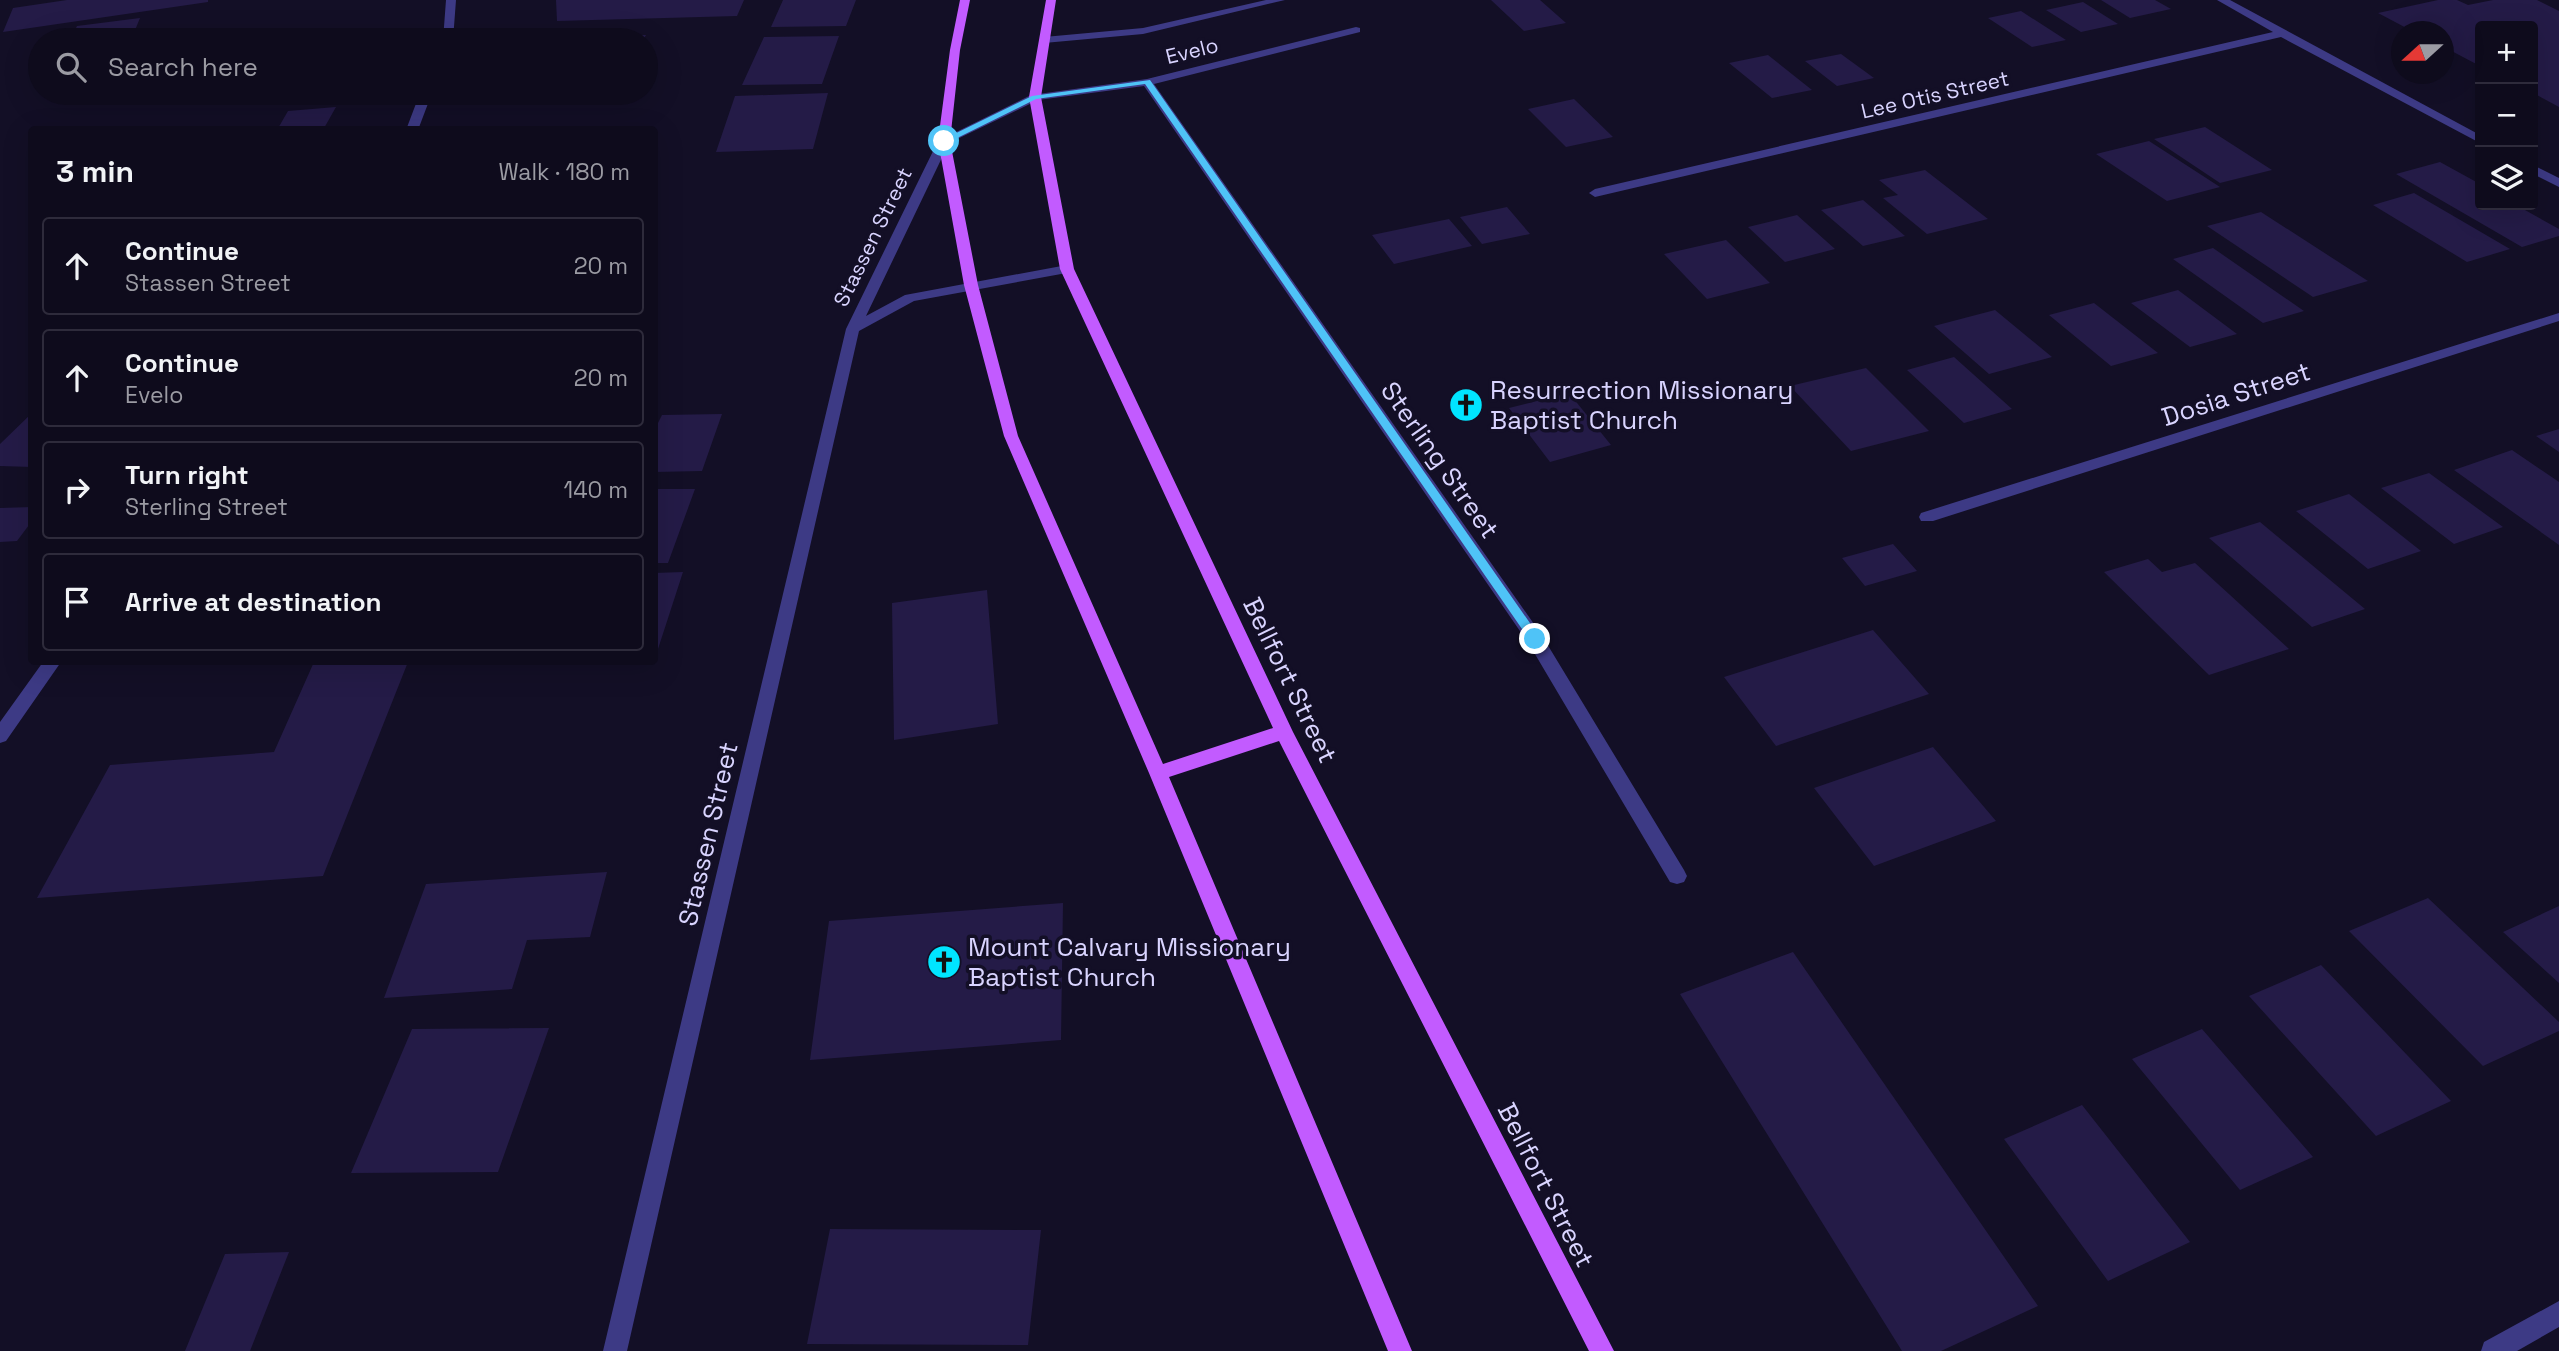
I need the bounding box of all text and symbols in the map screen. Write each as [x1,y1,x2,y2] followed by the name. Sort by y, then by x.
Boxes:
[2391,21,2454,84] north arrow
[2475,21,2538,210] map controls
[2475,21,2538,84] button: +
[28,28,658,105] search box
[1163,31,1221,70] street label: Evelo
[52,48,90,86] icon: search
[108,50,258,84] text: Search here
[1858,64,2012,125] street label: Lee Otis Street
[2475,84,2538,147] button: −
[928,125,959,156] route start
[2475,147,2538,210] button: layers
[56,152,134,191] text: 3 min
[498,157,630,187] text: Walk · 180 m
[827,163,918,311] street label: Stassen Street
[125,234,239,268] text: Continue
[58,247,96,285] icon: ahead
[574,251,628,281] text: 20 m
[125,268,291,298] text: Stassen Street
[125,346,239,380] text: Continue
[2157,354,2315,434] street label: Dosia Street
[58,359,96,397] icon: ahead
[574,363,628,393] text: 20 m
[1490,373,1793,437] place label: Resurrection Missionary Baptist Church
[1373,375,1507,545] street label: Sterling Street
[125,380,183,410] text: Evelo
[1447,386,1485,424] church icon: Resurrection Missionary Baptist Church
[125,458,249,492] text: Turn right
[58,471,96,509] icon: right
[564,475,628,505] text: 140 m
[125,492,288,522] text: Sterling Street
[58,583,96,621] icon: arrive
[125,585,382,619] text: Arrive at destination
[1235,592,1345,768] street label: Bellfort Street
[1519,623,1550,654] route end
[670,739,746,929] street label: Stassen Street
[968,930,1291,994] place label: Mount Calvary Missionary Baptist Church
[925,943,963,981] church icon: Mount Calvary Missionary Baptist Church
[1490,1097,1602,1273] street label: Bellfort Street

